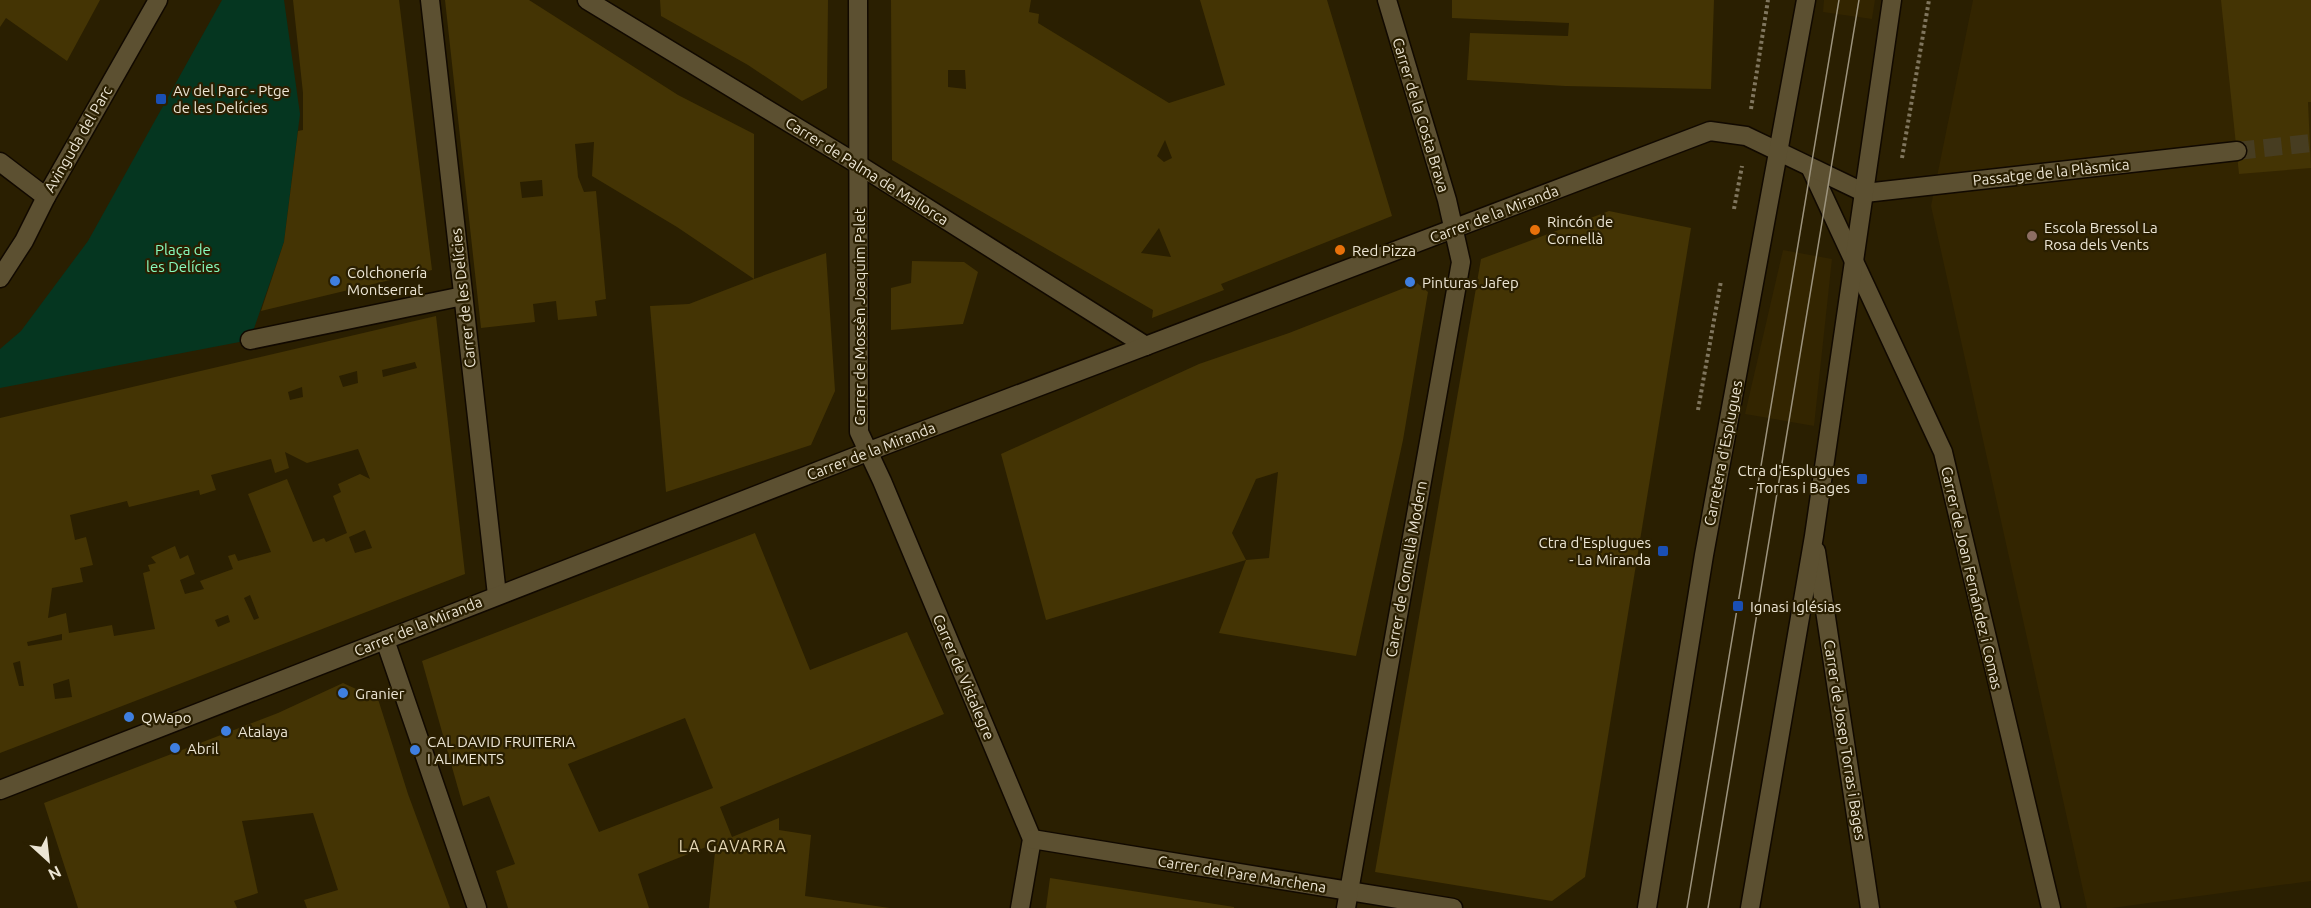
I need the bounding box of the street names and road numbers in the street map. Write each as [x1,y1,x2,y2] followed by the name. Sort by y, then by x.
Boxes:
[1389,36,1453,194] street label: Carrer de la Costa Brava
[41,83,115,195] street label: Avinguda del Parc
[782,114,952,228] street label: Carrer de Palma de Mallorca
[1972,155,2130,189] street label: Passatge de la Plàsmica
[1427,182,1561,246] street label: Carrer de la Miranda
[851,208,868,426] street label: Carrer de Mossèn Joaquim Palet
[447,227,479,369] street label: Carrer de les Delícies
[1701,379,1745,527] street label: Carretera d'Esplugues
[804,419,938,483] street label: Carrer de la Miranda
[1938,465,2006,691] street label: Carrer de Joan Fernández i Comas
[1382,479,1430,659] street label: Carrer de Cornellà Modern
[352,593,484,659] street label: Carrer de la Miranda
[930,612,998,742] street label: Carrer de Vistalegre
[1821,639,1869,841] street label: Carrer de Josep Torras i Bages
[1156,852,1328,896] street label: Carrer del Pare Marchena

